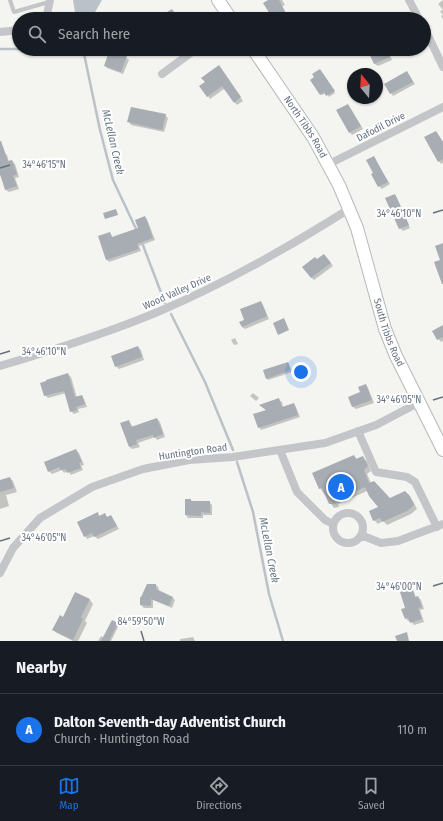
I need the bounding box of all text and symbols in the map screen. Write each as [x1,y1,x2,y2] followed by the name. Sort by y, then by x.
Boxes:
[12,12,431,56] search box
[26,23,48,45] icon: search
[58,25,130,43] text: Search here
[347,68,383,104] north arrow
[281,94,329,160] street label: North Tibbs Road
[99,108,127,176] water label: McLellan Creek
[355,110,407,144] street label: Dafodil Drive
[22,159,66,171] text: 34°46'15"N
[377,208,421,220] text: 34°46'10"N
[141,272,213,312] street label: Wood Valley Drive
[371,297,406,369] street label: South Tibbs Road
[22,346,66,358] text: 34°46'10"N
[291,362,311,382] your location
[377,394,421,406] text: 34°46'05"N
[158,441,228,463] street label: Huntington Road
[328,472,354,502] pin: A
[256,516,282,585] water label: McLellan Creek
[22,532,66,544] text: 34°46'05"N
[376,581,422,593] text: 34°46'00"N
[118,616,165,628] text: 84°59'50"W
[16,657,67,678] text: Nearby
[54,713,286,731] text: Dalton Seventh-day Adventist Church
[25,722,33,737] text: A
[397,722,427,737] text: 110 m
[54,731,189,746] text: Church · Huntington Road
[58,775,80,812] tab: Map
[196,775,242,812] tab: Directions
[358,775,385,812] tab: Saved

